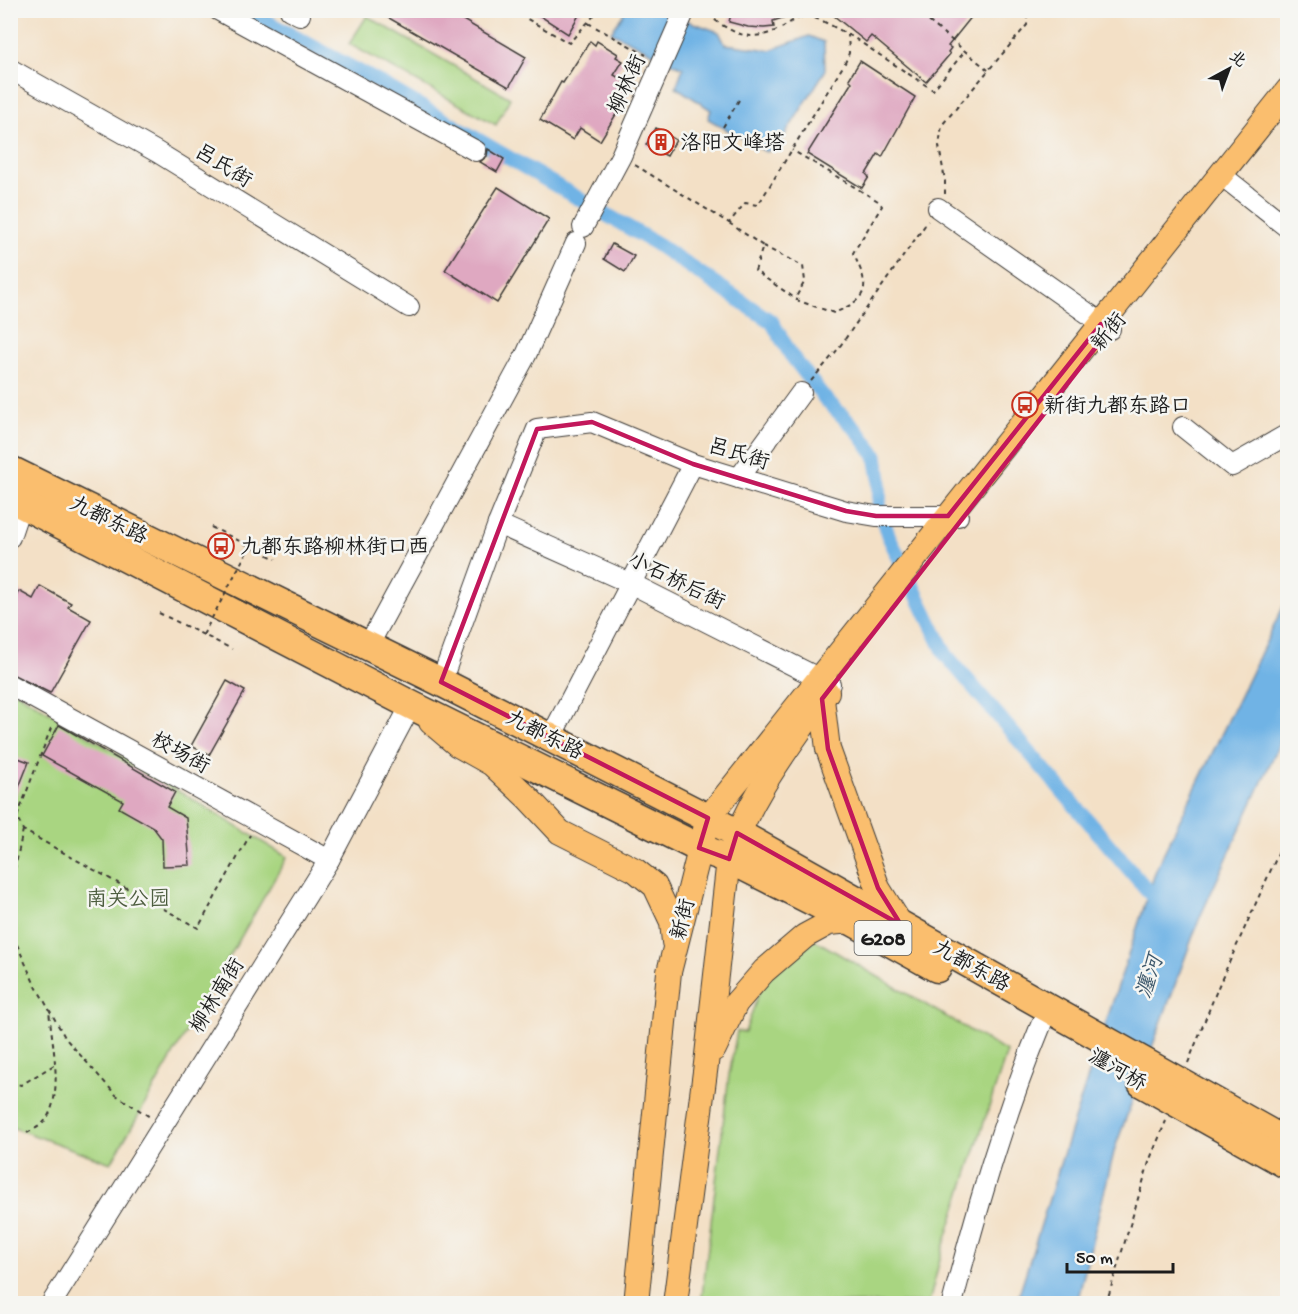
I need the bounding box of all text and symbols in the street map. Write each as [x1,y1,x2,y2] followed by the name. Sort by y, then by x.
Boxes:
[1199,39,1259,99] north arrow
[1224,47,1249,73] text: 北
[603,51,653,119] street label: 柳林街
[646,127,676,157] building icon: 洛阳文峰塔
[680,131,785,158] place label: 洛阳文峰塔
[189,140,256,195] street label: 吕氏街
[1087,308,1134,357] street label: 新街
[1010,390,1040,420] bus stop icon: 新街九都东路口
[1044,394,1191,421] place label: 新街九都东路口
[704,434,772,478] street label: 吕氏街
[64,491,152,552] street label: 九都东路
[206,531,236,561] bus stop icon: 九都东路柳林街口西
[240,535,429,562] place label: 九都东路柳林街口西
[623,547,729,617] street label: 小石桥后街
[500,705,587,767] street label: 九都东路
[146,728,213,781] street label: 校场街
[86,887,170,914] park label: 南关公园
[667,896,703,943] street label: 新街
[854,921,912,955] road number: G208
[928,935,1014,999] street label: 九都东路
[1132,949,1172,1002] water label: 瀍河
[184,954,252,1039] street label: 柳林南街
[1083,1044,1151,1099] street label: 瀍河桥
[1067,1236,1174,1274] scale bar
[1076,1249,1113,1270] text: 50 m

